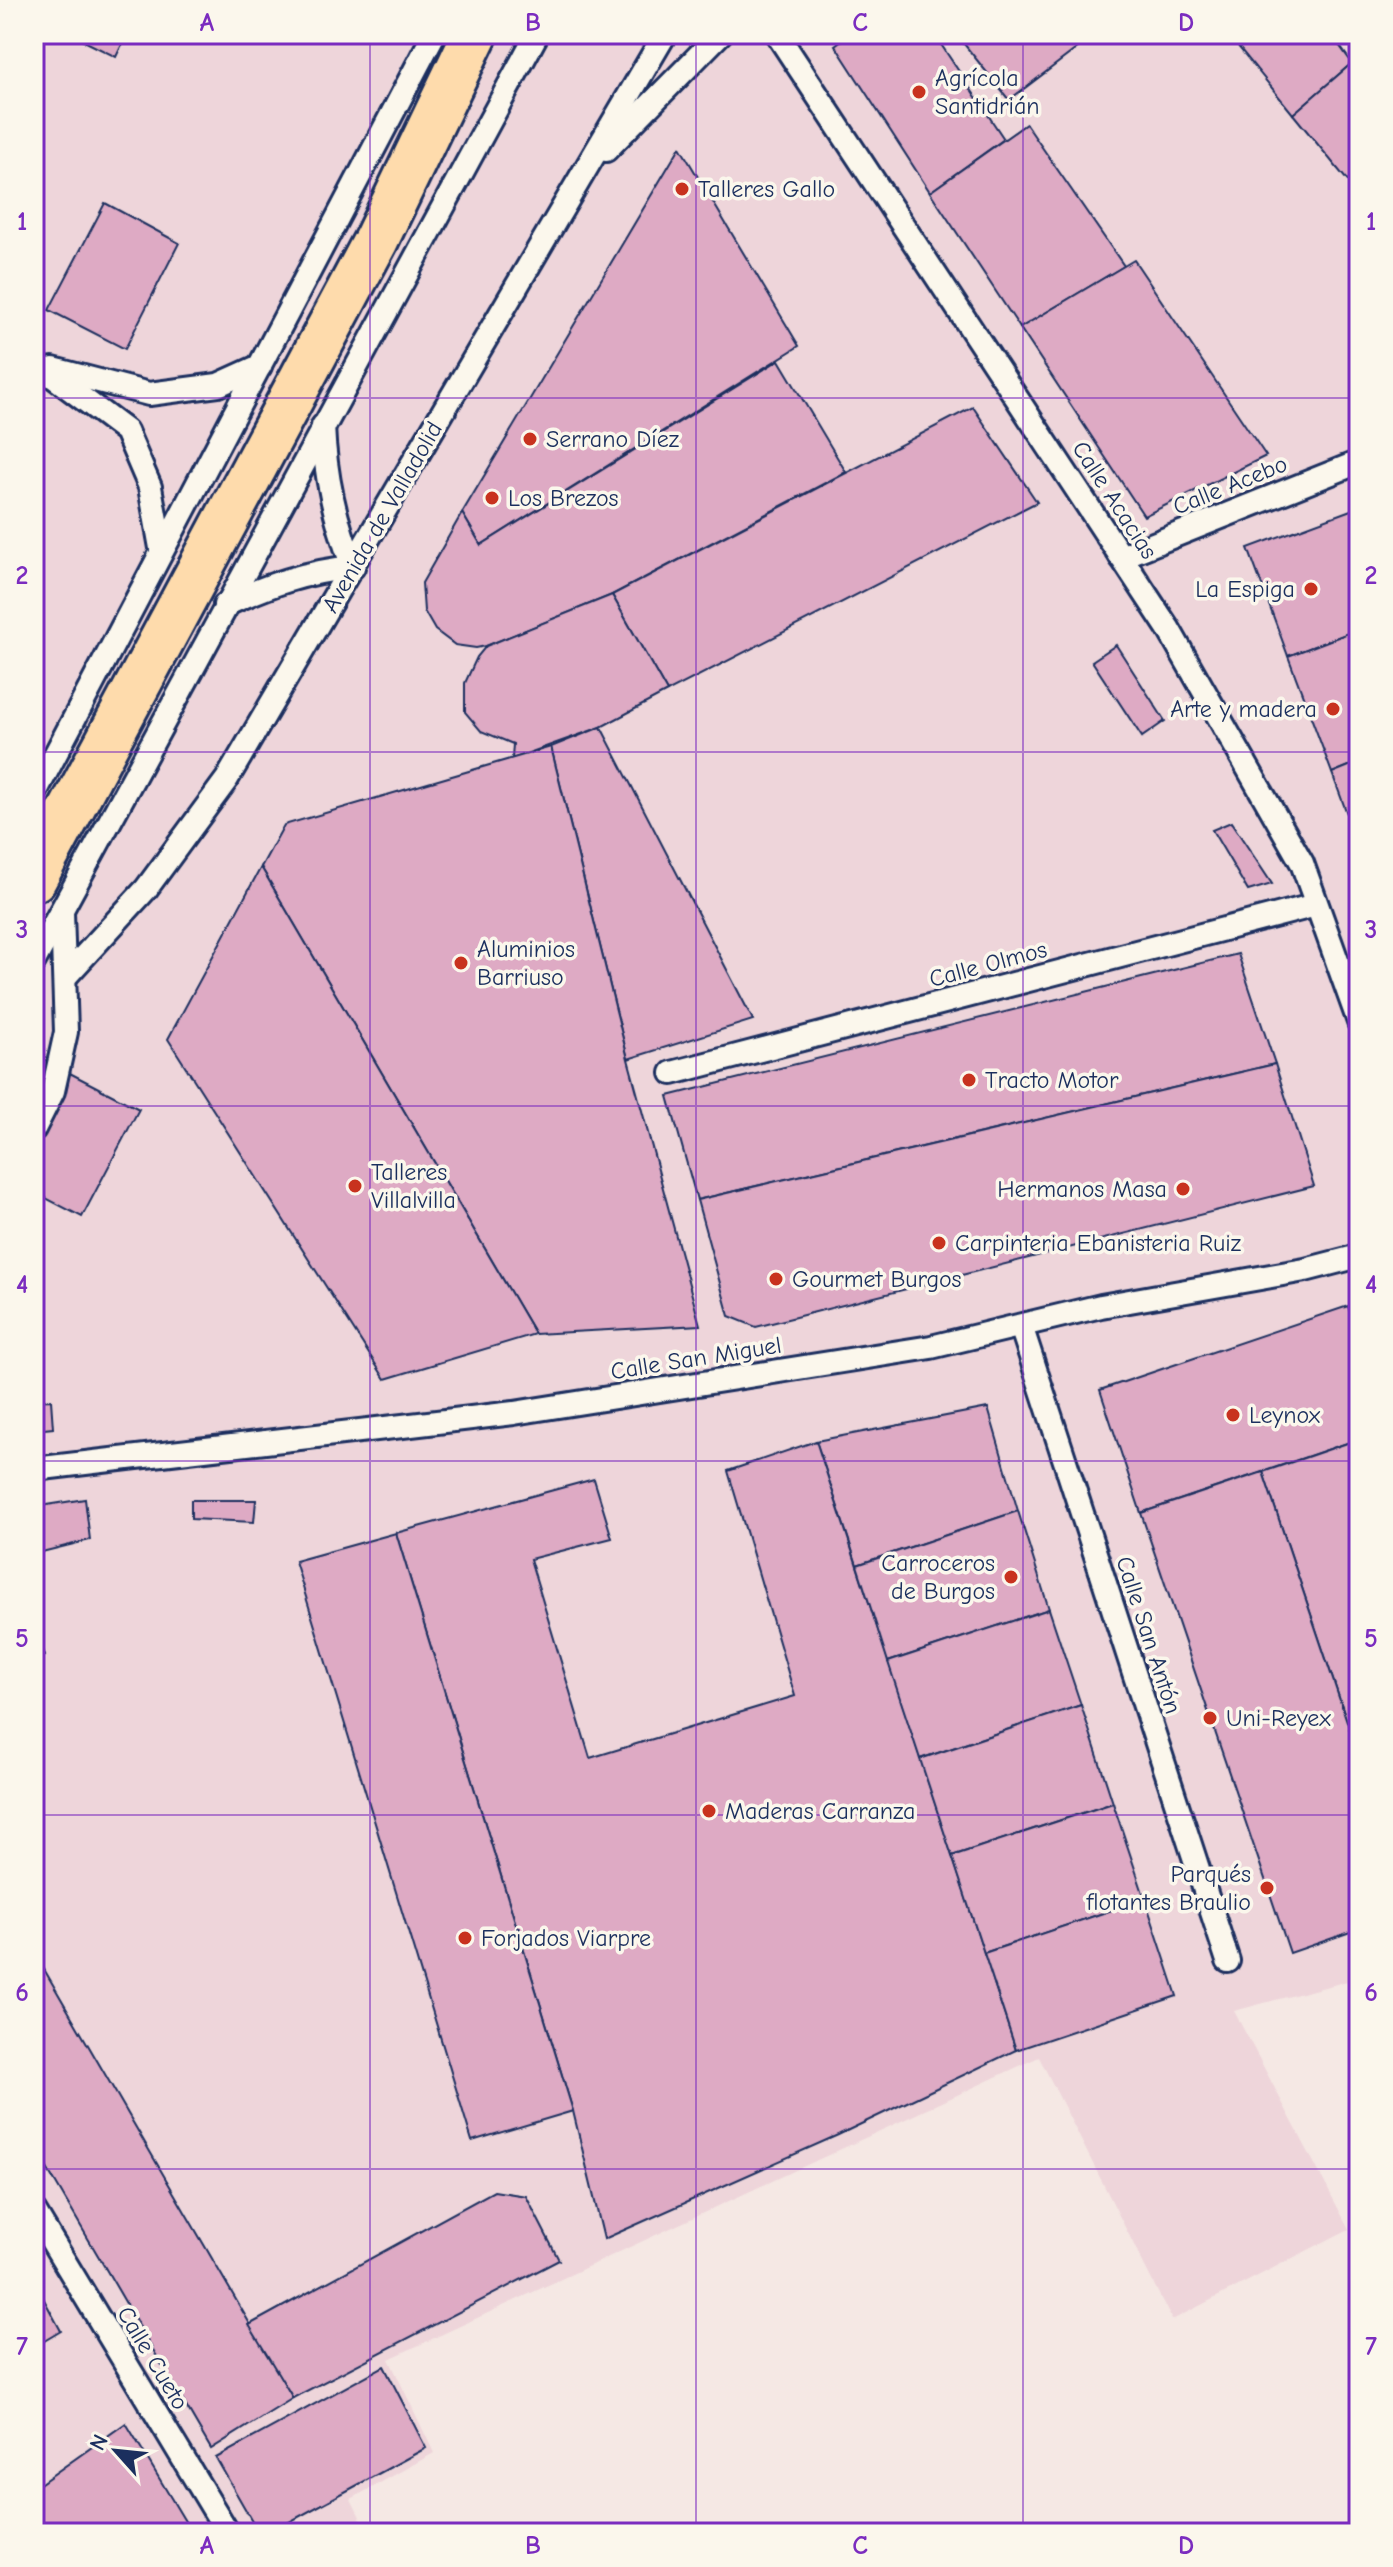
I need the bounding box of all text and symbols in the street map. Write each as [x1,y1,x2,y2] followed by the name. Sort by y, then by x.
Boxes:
[200,8,215,38] text: A
[525,8,541,38] text: B
[852,8,868,38] text: C
[1178,8,1194,38] text: D
[935,64,1040,120] place label: Agrícola Santidrián
[910,83,928,101] marker: Agrícola Santidrián
[698,175,835,203] place label: Talleres Gallo
[673,180,691,198] marker: Talleres Gallo
[17,207,27,237] text: 1
[1366,207,1376,237] text: 1
[316,417,448,617] street label: Avenida de Valladolid
[546,425,680,453] place label: Serrano Díez
[521,430,539,448] marker: Serrano Díez
[1067,436,1163,564] street label: Calle Acacias
[1169,449,1291,521] street label: Calle Acebo
[508,484,618,512] place label: Los Brezos
[483,489,501,507] marker: Los Brezos
[16,561,28,591] text: 2
[1365,561,1377,591] text: 2
[1195,575,1295,603] place label: La Espiga
[1302,580,1320,598] marker: La Espiga
[1170,695,1317,723] place label: Arte y madera
[1324,700,1342,718] marker: Arte y madera
[16,915,28,945] text: 3
[1365,915,1377,945] text: 3
[477,935,575,991] place label: Aluminios Barriuso
[926,935,1050,993] street label: Calle Olmos
[452,954,470,972] marker: Aluminios Barriuso
[985,1066,1119,1094] place label: Tracto Motor
[960,1071,978,1089] marker: Tracto Motor
[371,1158,456,1214] place label: Talleres Villalvilla
[997,1175,1167,1203] place label: Hermanos Masa
[346,1177,364,1195] marker: Talleres Villalvilla
[1174,1180,1192,1198] marker: Hermanos Masa
[955,1229,1242,1257] place label: Carpinteria Ebanisteria Ruiz
[930,1234,948,1252] marker: Carpinteria Ebanisteria Ruiz
[792,1265,962,1293] place label: Gourmet Burgos
[16,1270,28,1300] text: 4
[767,1270,785,1288] marker: Gourmet Burgos
[1365,1270,1377,1300] text: 4
[609,1331,783,1385] street label: Calle San Miguel
[1249,1401,1321,1429] place label: Leynox
[1224,1406,1242,1424] marker: Leynox
[881,1549,995,1605] place label: Carroceros de Burgos
[1110,1553,1188,1717] street label: Calle San Antón
[1002,1568,1020,1586] marker: Carroceros de Burgos
[15,1624,29,1654] text: 5
[1364,1624,1378,1654] text: 5
[1226,1704,1331,1732] place label: Uni-Reyex
[1201,1709,1219,1727] marker: Uni-Reyex
[725,1797,915,1825] place label: Maderas Carranza
[700,1802,718,1820] marker: Maderas Carranza
[1086,1860,1251,1916] place label: Parqués flotantes Braulio
[1258,1879,1276,1897] marker: Parqués flotantes Braulio
[481,1924,651,1952] place label: Forjados Viarpre
[456,1929,474,1947] marker: Forjados Viarpre
[15,1978,29,2008] text: 6
[1364,1978,1378,2008] text: 6
[111,2301,195,2415] street label: Calle Cueto
[16,2332,28,2362] text: 7
[1365,2332,1377,2362] text: 7
[76,2411,156,2491] north arrow
[84,2430,114,2455] text: N
[200,2531,215,2561] text: A
[525,2531,541,2561] text: B
[852,2531,868,2561] text: C
[1178,2531,1194,2561] text: D

